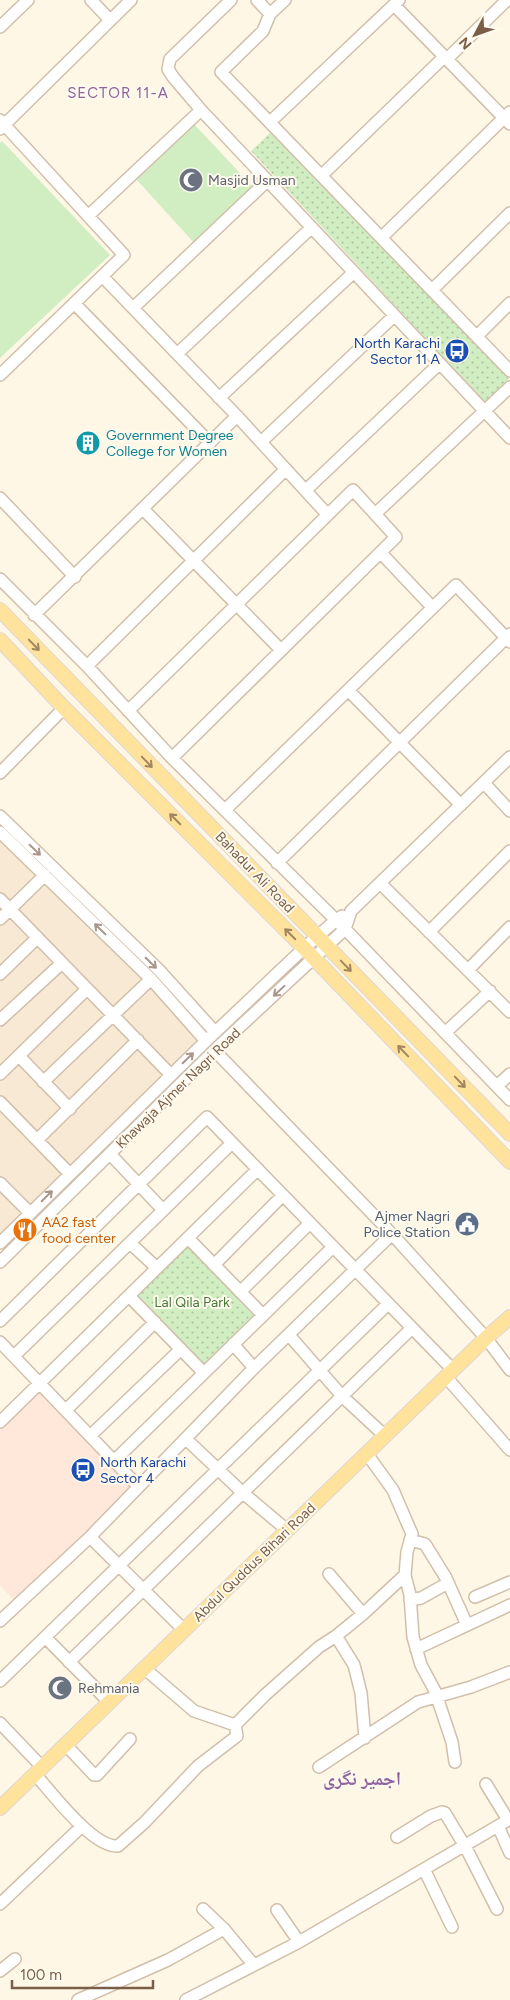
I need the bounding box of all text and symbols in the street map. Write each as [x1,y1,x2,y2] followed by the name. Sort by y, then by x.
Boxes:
[450,10,500,60] north arrow
[456,34,476,53] text: N
[67,84,169,102] district label: SECTOR 11-A
[178,167,204,193] mosque icon: Masjid Usman
[208,172,296,189] place label: Masjid Usman
[354,335,441,368] place label: North Karachi Sector 11 A
[444,338,470,364] bus stop icon: North Karachi Sector 11 A
[106,427,234,460] place label: Government Degree College for Women
[75,430,101,456] building icon: Government Degree College for Women
[28,639,40,652] one-way arrow
[141,755,153,767] one-way arrow
[169,813,181,826] one-way arrow
[212,828,298,917] street label: Bahadur Ali Road
[29,843,41,856] one-way arrow
[95,924,107,936] one-way arrow
[284,928,296,941] one-way arrow
[145,957,157,969] one-way arrow
[340,960,353,972] one-way arrow
[272,985,285,997] one-way arrow
[113,1024,244,1152] street label: Khawaja Ajmer Nagri Road
[397,1045,409,1057] one-way arrow
[182,1052,195,1064] one-way arrow
[454,1076,466,1088] one-way arrow
[41,1190,53,1203] one-way arrow
[363,1208,450,1241] place label: Ajmer Nagri Police Station
[454,1211,480,1237] public building icon: Ajmer Nagri Police Station
[42,1214,116,1247] place label: AA2 fast food center
[12,1217,38,1243] restaurant icon: AA2 fast food center
[154,1294,230,1311] park label: Lal Qila Park
[100,1454,186,1487] place label: North Karachi Sector 4
[70,1457,96,1483] bus stop icon: North Karachi Sector 4
[190,1499,319,1625] street label: Abdul Quddus Bihari Road
[47,1675,73,1701] mosque icon: Rehmania
[78,1680,139,1697] place label: Rehmania
[323,1767,401,1790] district label: اجمیر نگری
[12,1958,154,1990] scale bar
[20,1966,62,1984] text: 100 m

